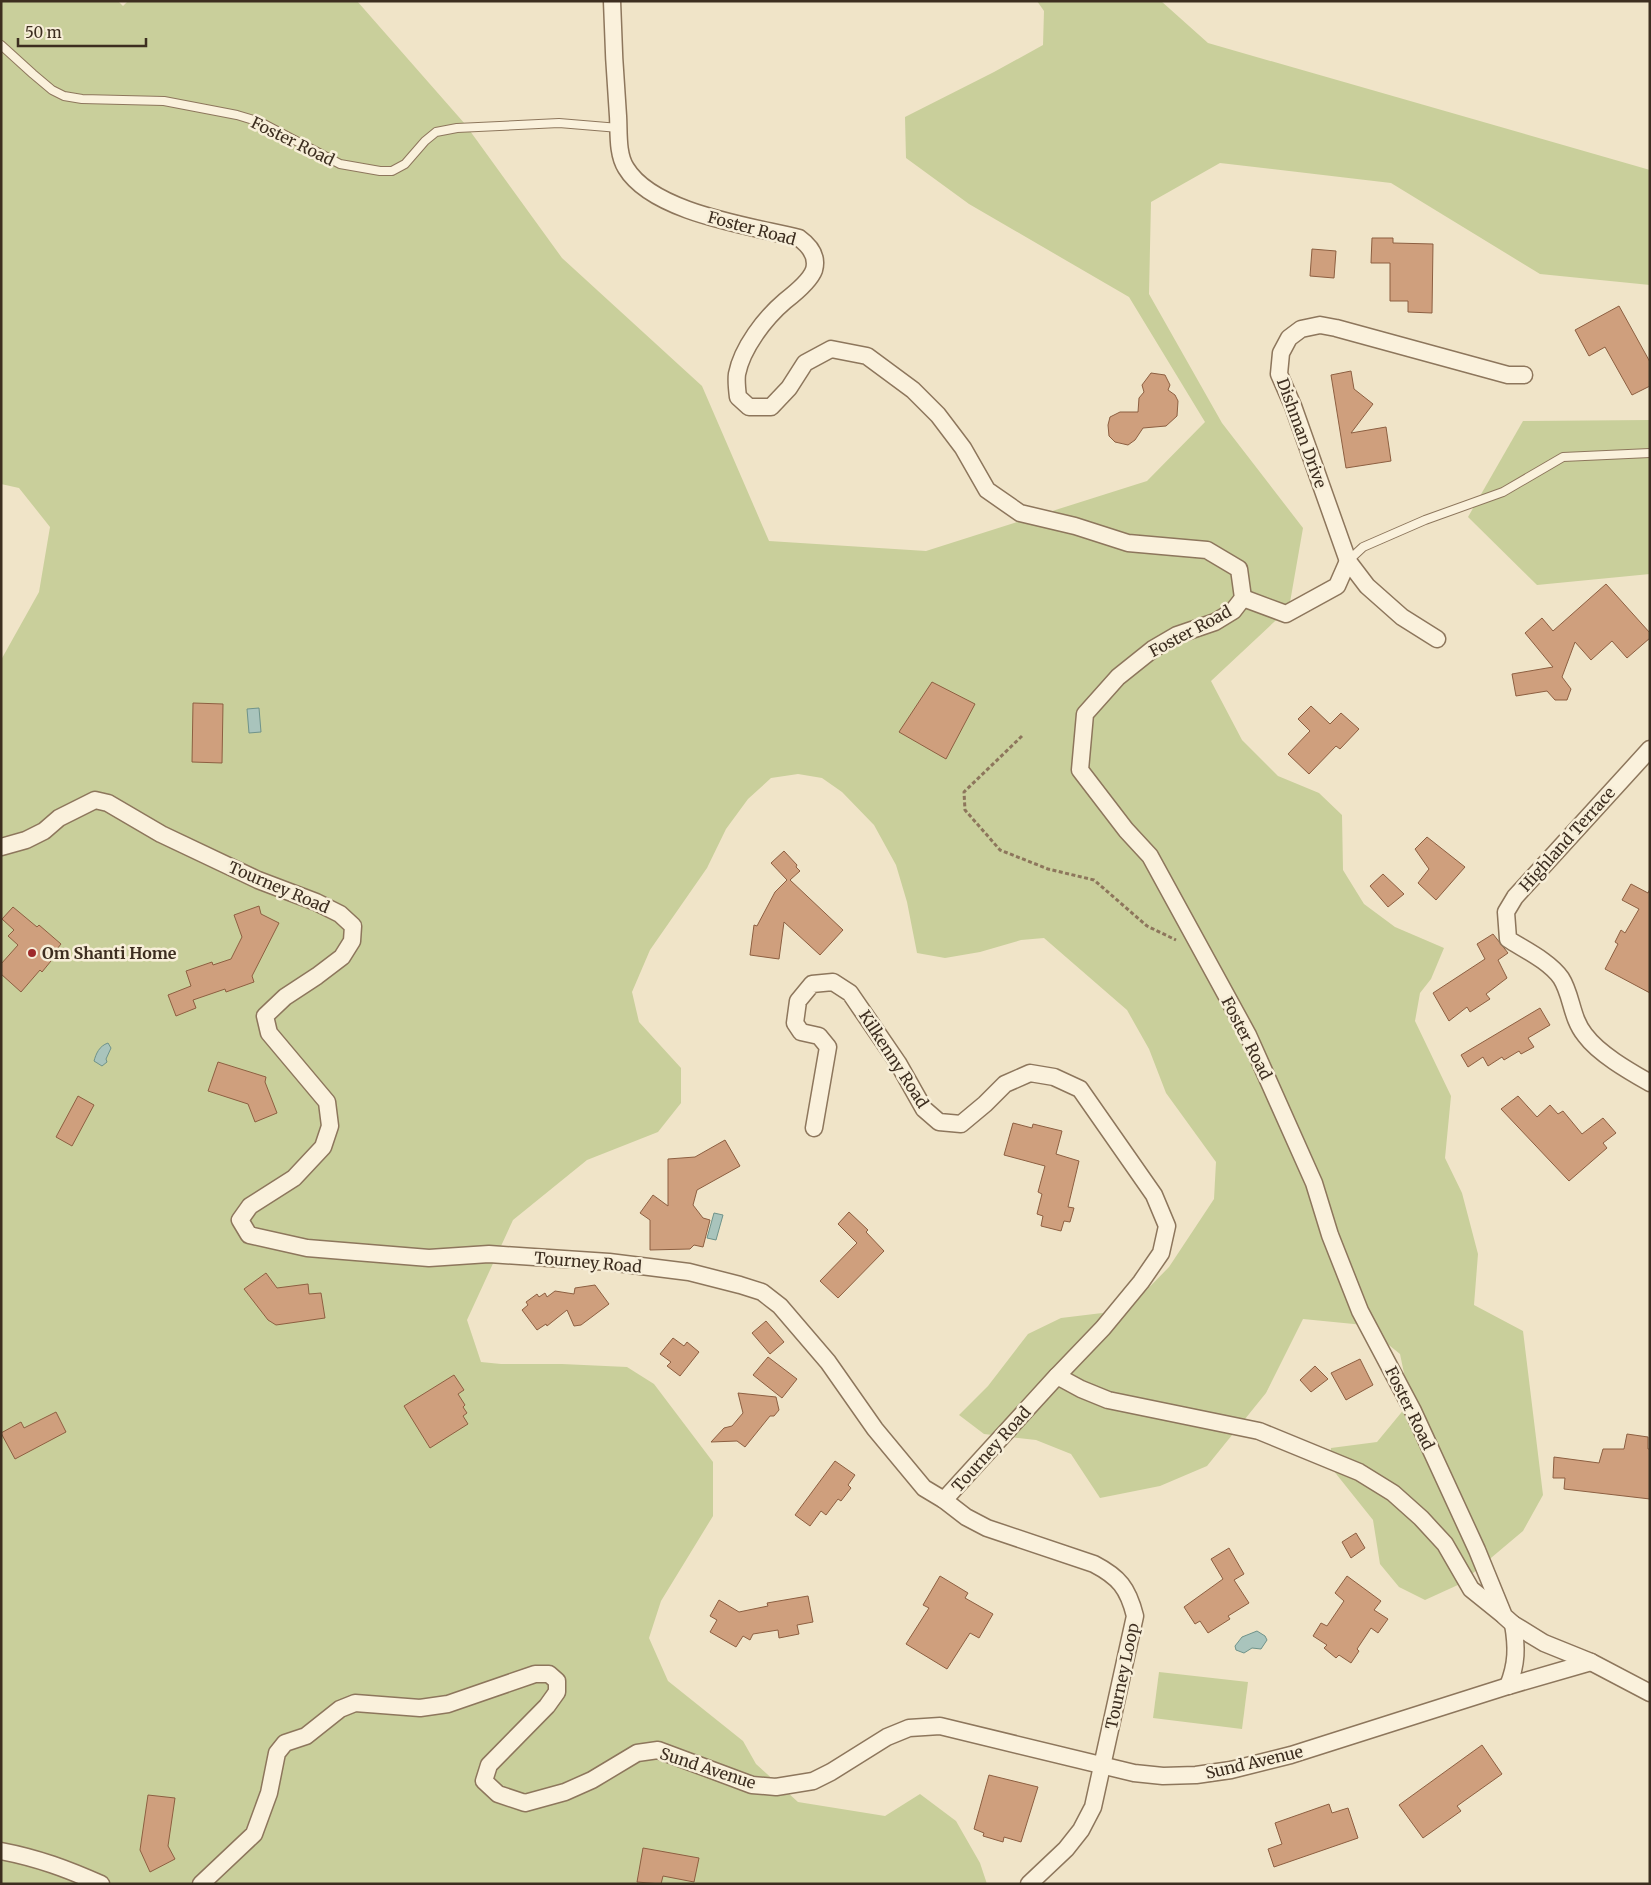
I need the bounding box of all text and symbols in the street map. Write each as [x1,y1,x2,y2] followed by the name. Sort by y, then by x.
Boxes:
[18,15,145,47] scale bar
[25,23,62,42] text: 50 m
[248,112,338,170] street label: Foster Road
[706,207,799,249] street label: Foster Road
[1273,375,1331,491] street label: Dishman Drive
[1145,601,1235,661] street label: Foster Road
[1515,783,1619,895] street label: Highland Terrace
[225,857,333,917] street label: Tourney Road
[42,943,177,963] place label: Om Shanti Home
[26,947,38,959] marker: Om Shanti Home
[1218,993,1277,1083] street label: Foster Road
[855,1006,933,1112] street label: Kilkenny Road
[533,1247,643,1277] street label: Tourney Road
[1381,1363,1439,1453] street label: Foster Road
[947,1402,1035,1496] street label: Tourney Road
[1101,1621,1143,1731] street label: Tourney Loop
[1203,1741,1305,1783] street label: Sund Avenue
[658,1743,758,1793] street label: Sund Avenue

